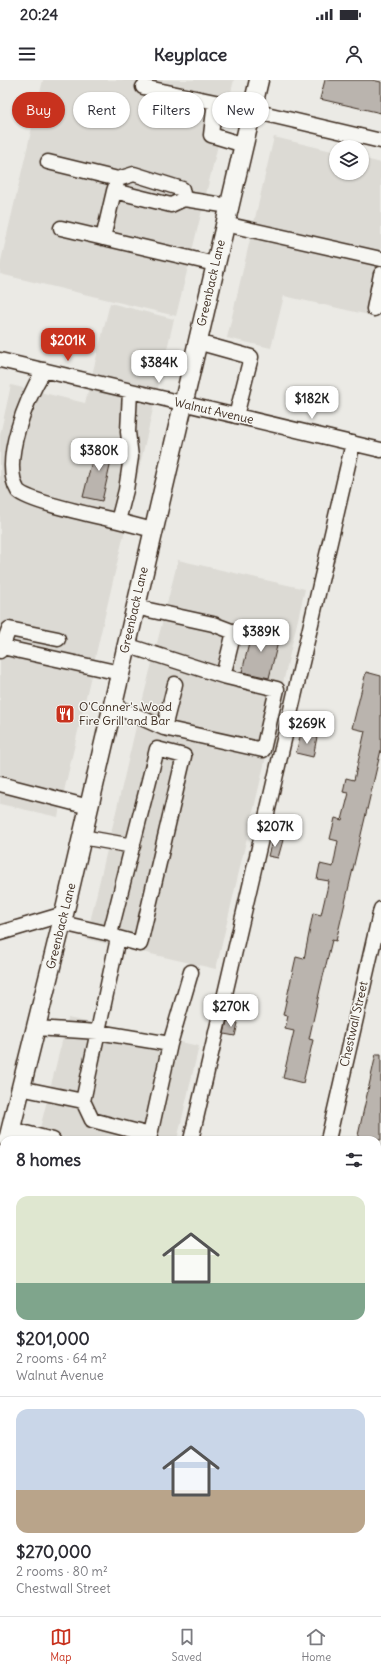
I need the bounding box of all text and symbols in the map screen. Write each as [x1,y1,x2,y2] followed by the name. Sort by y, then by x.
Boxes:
[20,5,58,24] text: 20:24
[16,43,38,65] icon: menu
[154,43,227,66] text: Keyplace
[343,43,365,65] icon: person
[12,92,65,128] chip: Buy
[73,92,130,128] chip: Rent
[138,92,204,128] chip: Filters
[212,92,269,128] chip: New
[329,140,369,180] map controls
[329,140,369,180] button: layers
[193,238,228,328] street label: Greenback Lane
[40,328,96,362] pin: $201K
[50,332,86,349] text: $201K
[131,350,187,384] pin: $384K
[140,354,178,371] text: $384K
[284,386,340,420] pin: $182K
[295,390,329,407] text: $182K
[173,394,255,427] street label: Walnut Avenue
[71,438,127,472] pin: $380K
[80,442,118,459] text: $380K
[116,565,151,655] street label: Greenback Lane
[233,619,289,653] pin: $389K
[242,623,280,640] text: $389K
[79,699,172,728] place label: O'Conner's Wood Fire Grill and Bar
[54,703,76,725] restaurant icon: O'Conner's Wood Fire Grill and Bar
[279,711,335,745] pin: $269K
[288,715,326,732] text: $269K
[247,814,303,848] pin: $207K
[256,818,294,835] text: $207K
[43,881,78,971] street label: Greenback Lane
[336,980,371,1068] street label: Chestwall Street
[203,994,259,1028] pin: $270K
[212,998,250,1015] text: $270K
[16,1149,81,1171] text: 8 homes
[343,1149,365,1171] icon: filters
[155,1222,227,1294] icon: home
[16,1328,90,1350] text: $201,000
[16,1350,107,1367] text: 2 rooms · 64 m²
[16,1367,104,1384] text: Walnut Avenue
[155,1435,227,1507] icon: home
[16,1541,91,1563] text: $270,000
[16,1563,108,1580] text: 2 rooms · 80 m²
[16,1580,111,1597] text: Chestwall Street
[50,1626,72,1664] tab: Map
[172,1626,202,1664] tab: Saved
[301,1626,331,1664] tab: Home

